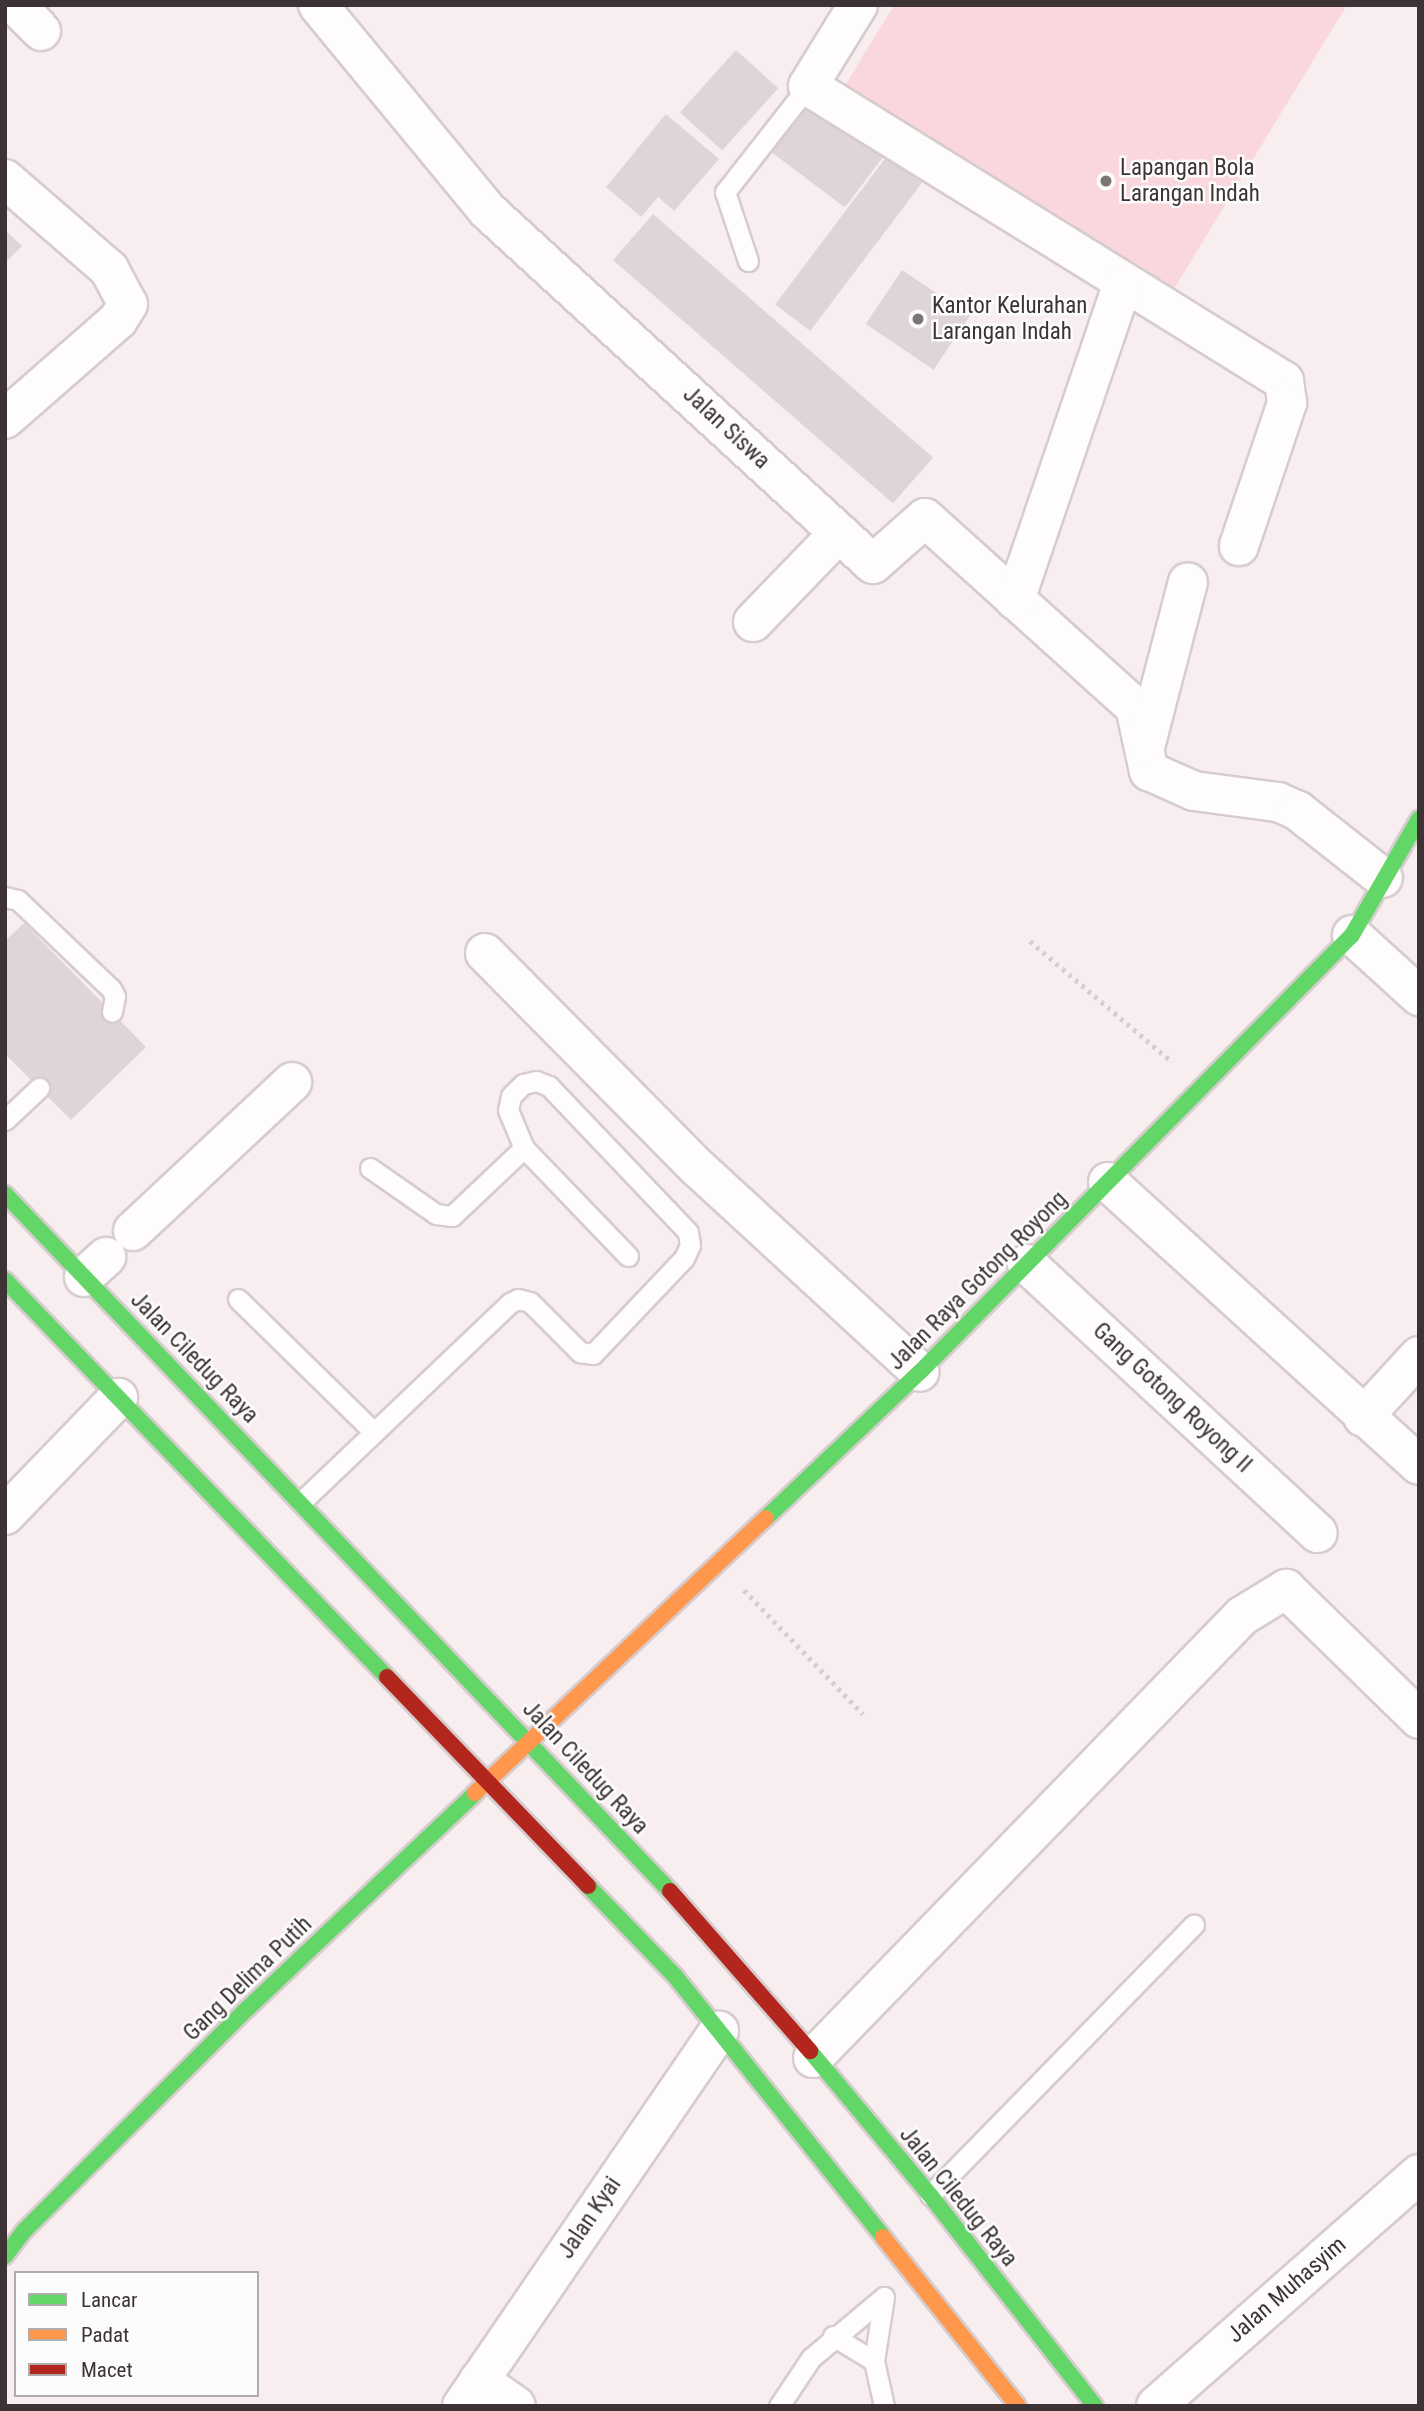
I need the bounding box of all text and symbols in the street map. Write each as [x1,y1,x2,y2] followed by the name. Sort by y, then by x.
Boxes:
[1120,154,1260,208] place label: Lapangan Bola Larangan Indah
[1098,173,1114,189] marker: Lapangan Bola Larangan Indah
[932,292,1087,346] place label: Kantor Kelurahan Larangan Indah
[910,311,926,327] marker: Kantor Kelurahan Larangan Indah
[677,381,775,475] street label: Jalan Siswa
[883,1186,1073,1376] street label: Jalan Raya Gotong Royong
[124,1287,264,1429] street label: Jalan Ciledug Raya
[1087,1317,1257,1479] street label: Gang Gotong Royong II
[516,1696,654,1840] street label: Jalan Ciledug Raya
[178,1911,318,2047] street label: Gang Delima Putih
[893,2122,1023,2272] street label: Jalan Ciledug Raya
[553,2172,627,2264] street label: Jalan Kyai
[1222,2231,1352,2349] street label: Jalan Muhasyim
[14,2271,259,2397] legend
[81,2288,137,2312] text: Lancar
[81,2323,129,2347] text: Padat
[81,2358,133,2382] text: Macet

